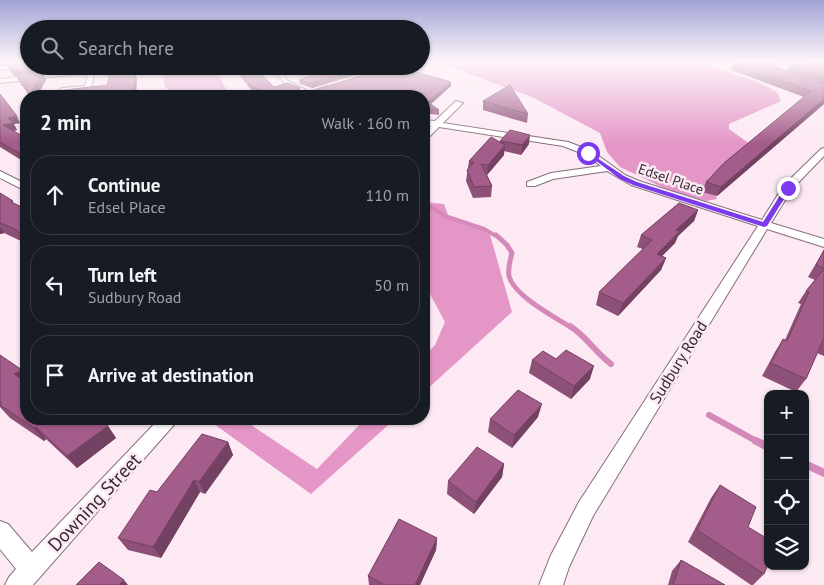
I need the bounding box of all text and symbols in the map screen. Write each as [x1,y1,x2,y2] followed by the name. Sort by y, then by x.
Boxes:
[20,20,430,75] search box
[38,34,66,62] icon: search
[78,36,174,60] text: Search here
[40,109,91,136] text: 2 min
[321,113,410,133] text: Walk · 160 m
[577,142,600,165] route start
[636,159,706,199] street label: Edsel Place
[88,173,160,197] text: Continue
[777,177,800,200] route end
[41,181,69,209] icon: ahead
[366,185,409,205] text: 110 m
[88,197,166,217] text: Edsel Place
[88,263,157,287] text: Turn left
[41,271,69,299] icon: left
[374,275,409,295] text: 50 m
[88,287,181,307] text: Sudbury Road
[645,317,711,407] street label: Sudbury Road
[41,361,69,389] icon: arrive
[88,363,254,387] text: Arrive at destination
[764,390,809,570] map controls
[764,390,809,435] button: +
[764,435,809,480] button: −
[42,447,146,556] street label: Downing Street
[764,480,809,525] button: locate
[764,525,809,570] button: layers

